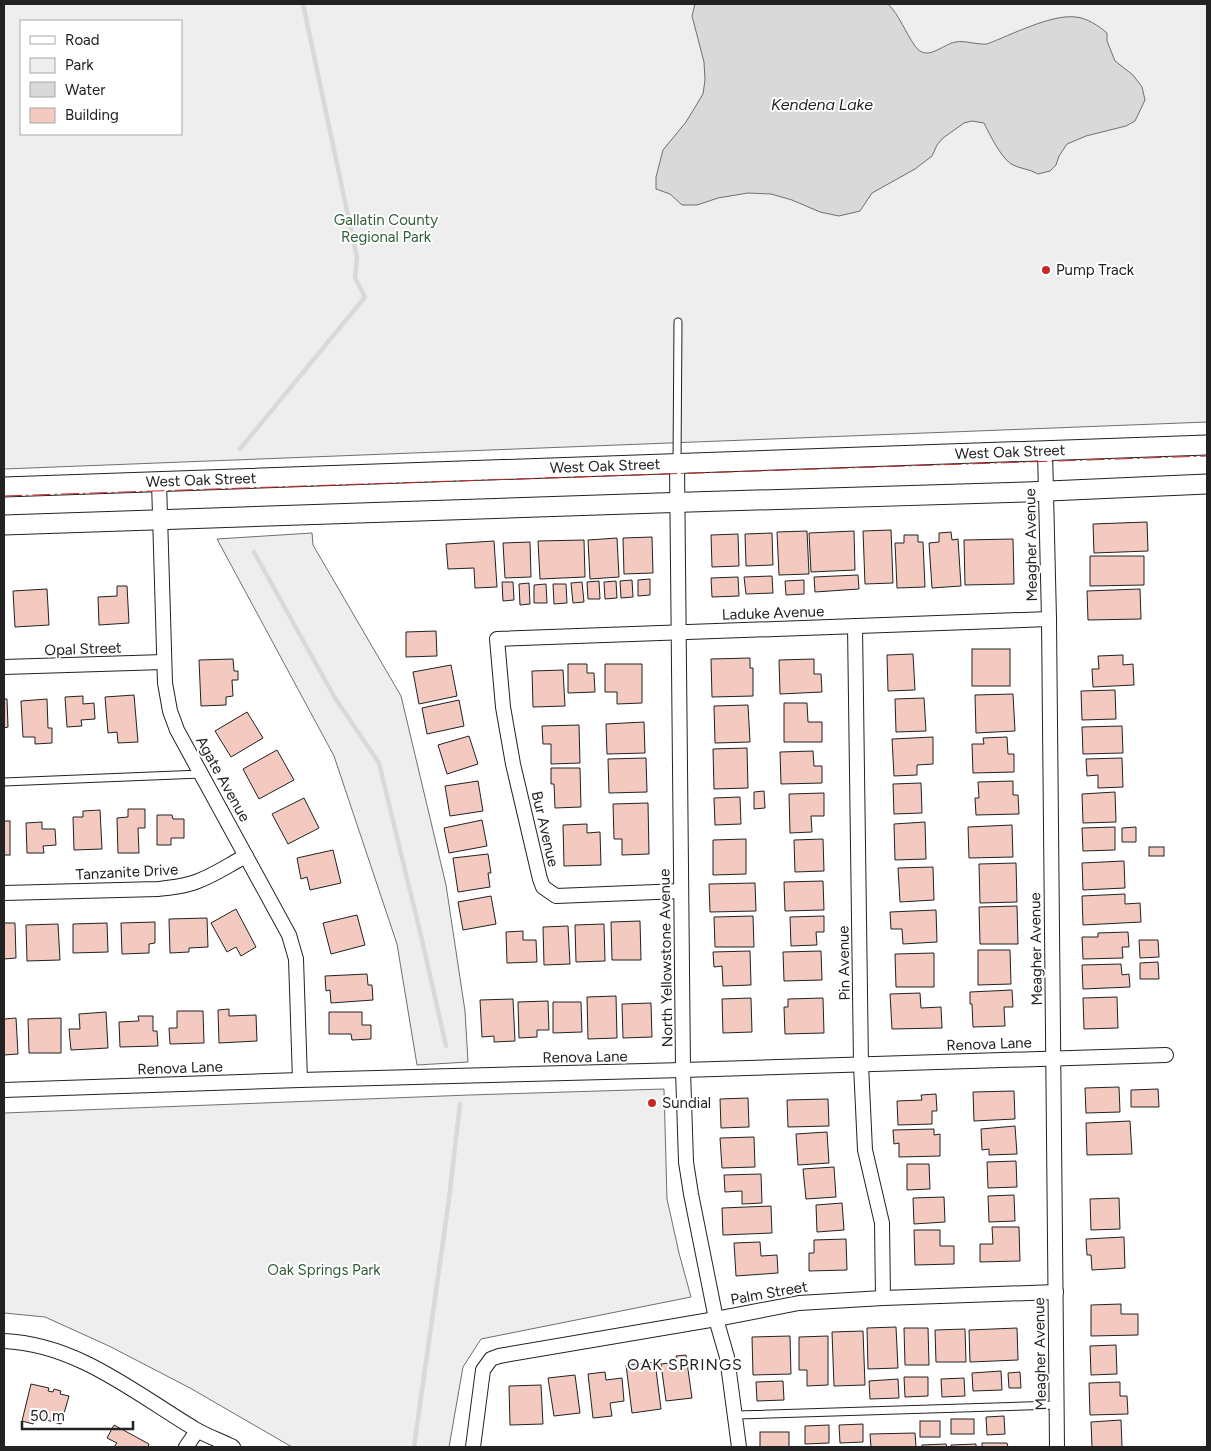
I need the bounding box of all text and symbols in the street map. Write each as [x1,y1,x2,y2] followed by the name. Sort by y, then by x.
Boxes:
[20,20,182,135] legend
[65,31,100,49] text: Road
[65,56,94,74] text: Park
[65,81,105,99] text: Water
[771,95,873,114] water label: Kendena Lake
[65,106,119,124] text: Building
[334,211,438,246] park label: Gallatin County Regional Park
[1056,261,1135,279] place label: Pump Track
[1040,264,1052,276] marker: Pump Track
[954,441,1066,463] street label: West Oak Street
[549,455,661,477] street label: West Oak Street
[145,469,257,491] street label: West Oak Street
[1021,488,1041,602] street label: Meagher Avenue
[722,602,824,624] street label: Laduke Avenue
[44,639,122,659] street label: Opal Street
[192,733,254,825] street label: Agate Avenue
[528,789,562,869] street label: Bur Avenue
[75,860,179,884] street label: Tanzanite Drive
[655,869,677,1047] street label: North Yellowstone Avenue
[1026,892,1046,1006] street label: Meagher Avenue
[834,925,854,1001] street label: Pin Avenue
[946,1034,1032,1054] street label: Renova Lane
[542,1047,628,1067] street label: Renova Lane
[137,1058,223,1078] street label: Renova Lane
[662,1094,711,1112] place label: Sundial
[646,1097,658,1109] marker: Sundial
[267,1261,381,1279] park label: Oak Springs Park
[729,1277,809,1309] street label: Palm Street
[1030,1297,1050,1411] street label: Meagher Avenue
[627,1355,743,1374] district label: OAK SPRINGS
[22,1398,134,1430] scale bar
[30,1407,65,1425] text: 50 m

